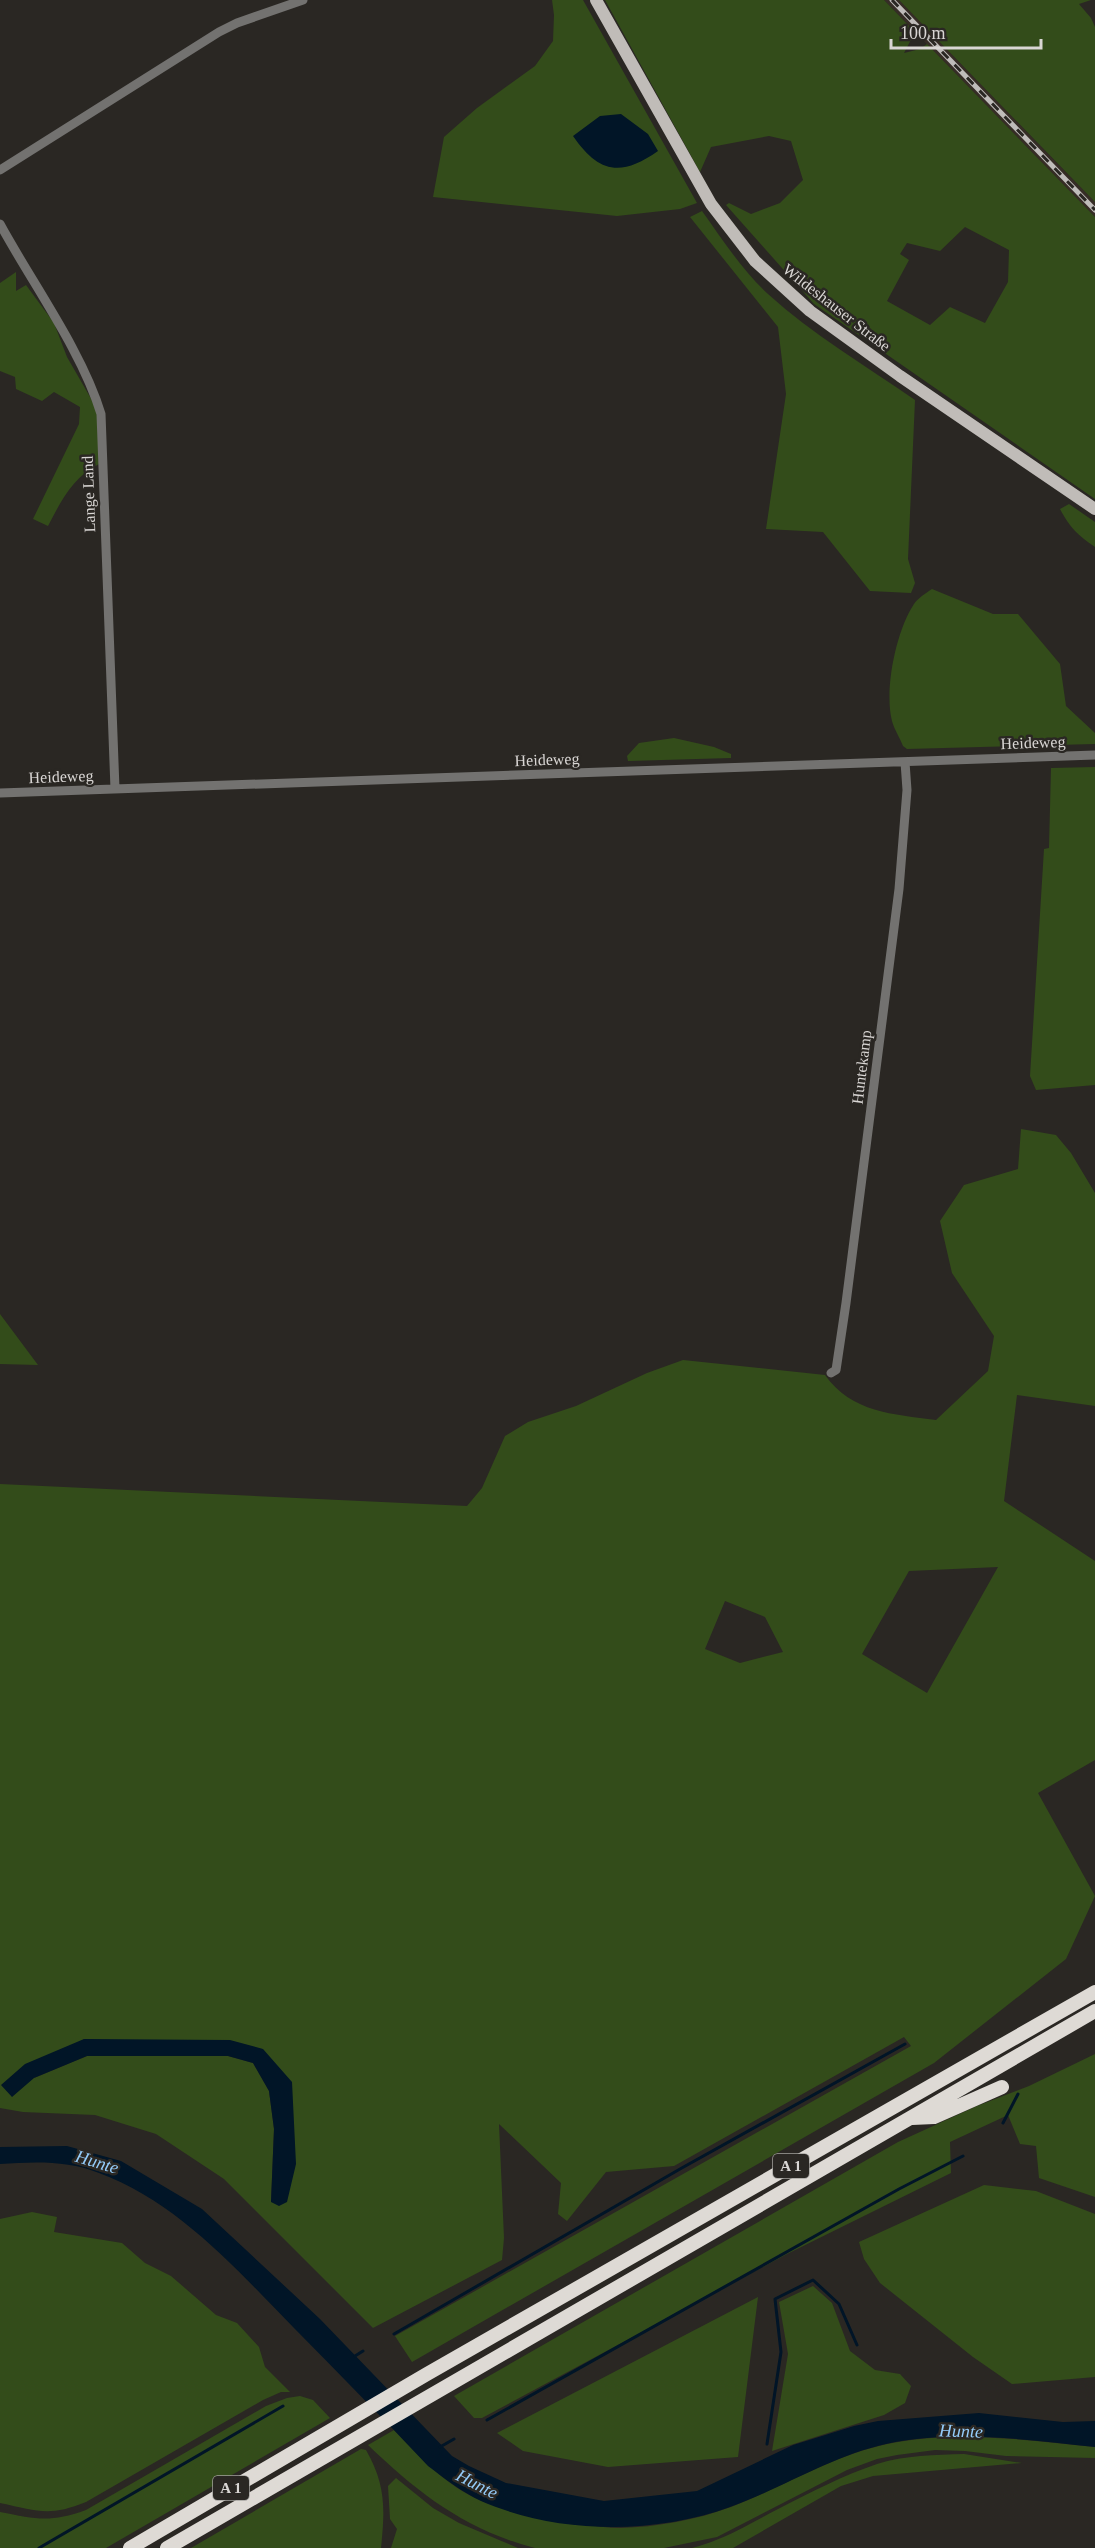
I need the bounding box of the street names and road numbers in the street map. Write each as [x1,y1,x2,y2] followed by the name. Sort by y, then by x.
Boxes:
[780,260,894,355] street label: Wildeshauser Straße
[79,455,99,533] street label: Lange Land
[1000,733,1066,753] street label: Heideweg
[514,750,580,770] street label: Heideweg
[28,767,94,787] street label: Heideweg
[849,1029,875,1105] street label: Huntekamp
[773,2154,809,2178] road number: A 1
[213,2476,249,2500] road number: A 1

